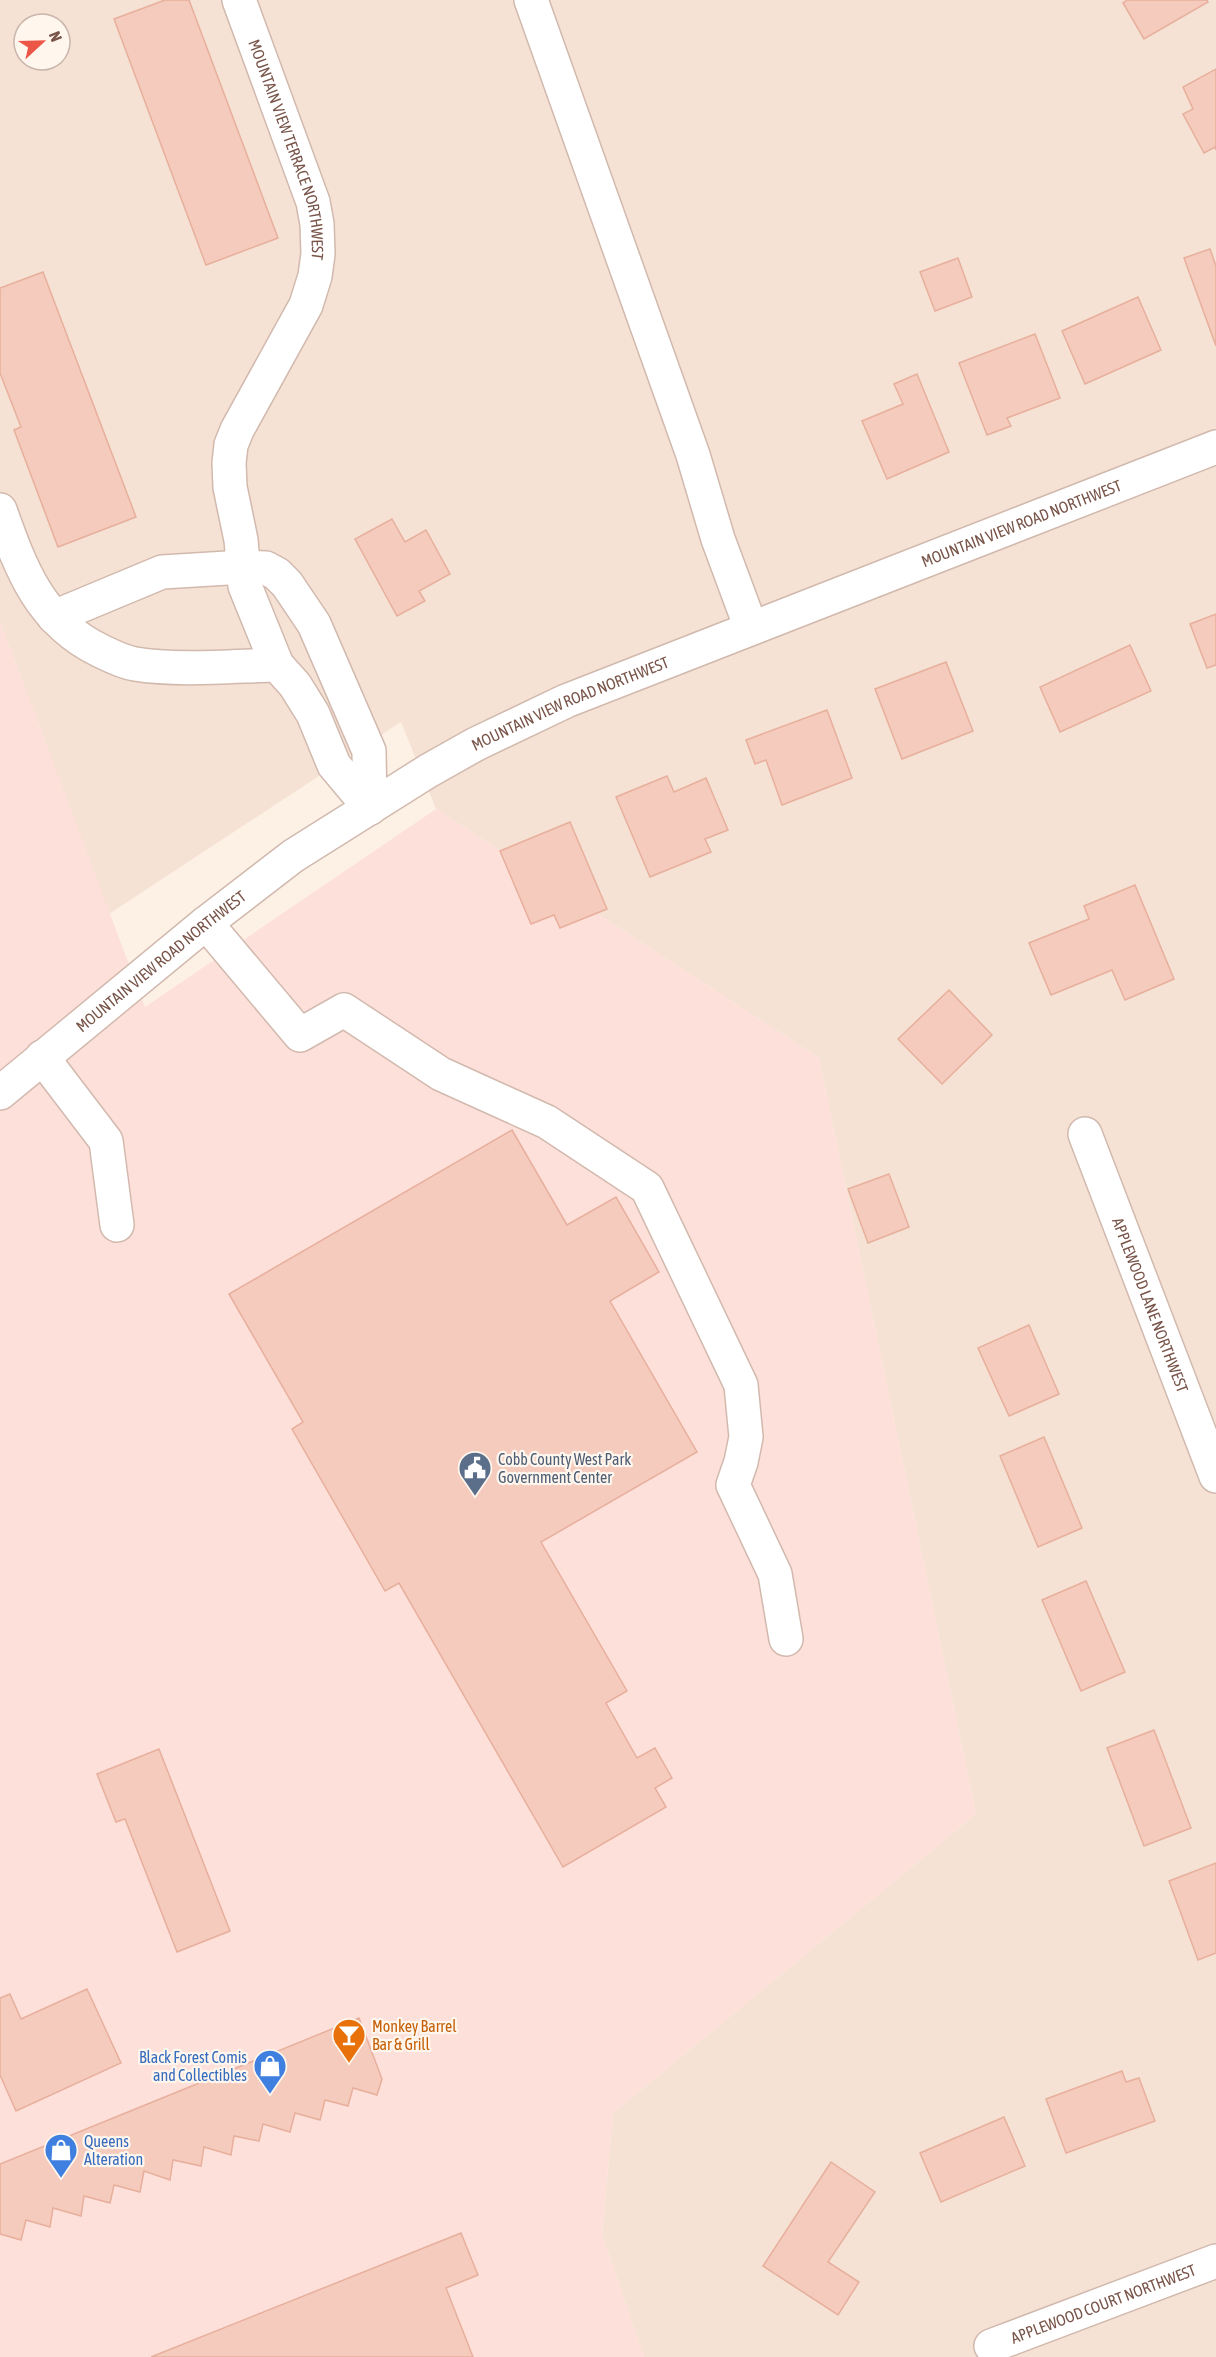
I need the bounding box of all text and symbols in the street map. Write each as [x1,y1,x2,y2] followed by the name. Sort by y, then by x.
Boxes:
[12,12,72,72] north arrow
[46,29,66,44] text: N
[245,37,327,261] street label: MOUNTAIN VIEW TERRACE NORTHWEST
[919,476,1124,570] street label: MOUNTAIN VIEW ROAD NORTHWEST
[468,653,671,754] street label: MOUNTAIN VIEW ROAD NORTHWEST
[73,887,249,1035] street label: MOUNTAIN VIEW ROAD NORTHWEST
[1109,1215,1192,1395] street label: APPLEWOOD LANE NORTHWEST
[457,1450,493,1497] public building icon: Cobb County West Park Government Center
[498,1450,631,1486] place label: Cobb County West Park Government Center
[331,2017,367,2064] bar icon: Monkey Barrel Bar & Grill
[372,2017,457,2053] place label: Monkey Barrel Bar & Grill
[139,2048,247,2084] place label: Black Forest Comis and Collectibles
[252,2048,288,2095] shop icon: Black Forest Comis and Collectibles
[43,2132,79,2179] shop icon: Queens Alteration
[84,2132,143,2168] place label: Queens Alteration
[1008,2261,1198,2347] street label: APPLEWOOD COURT NORTHWEST

